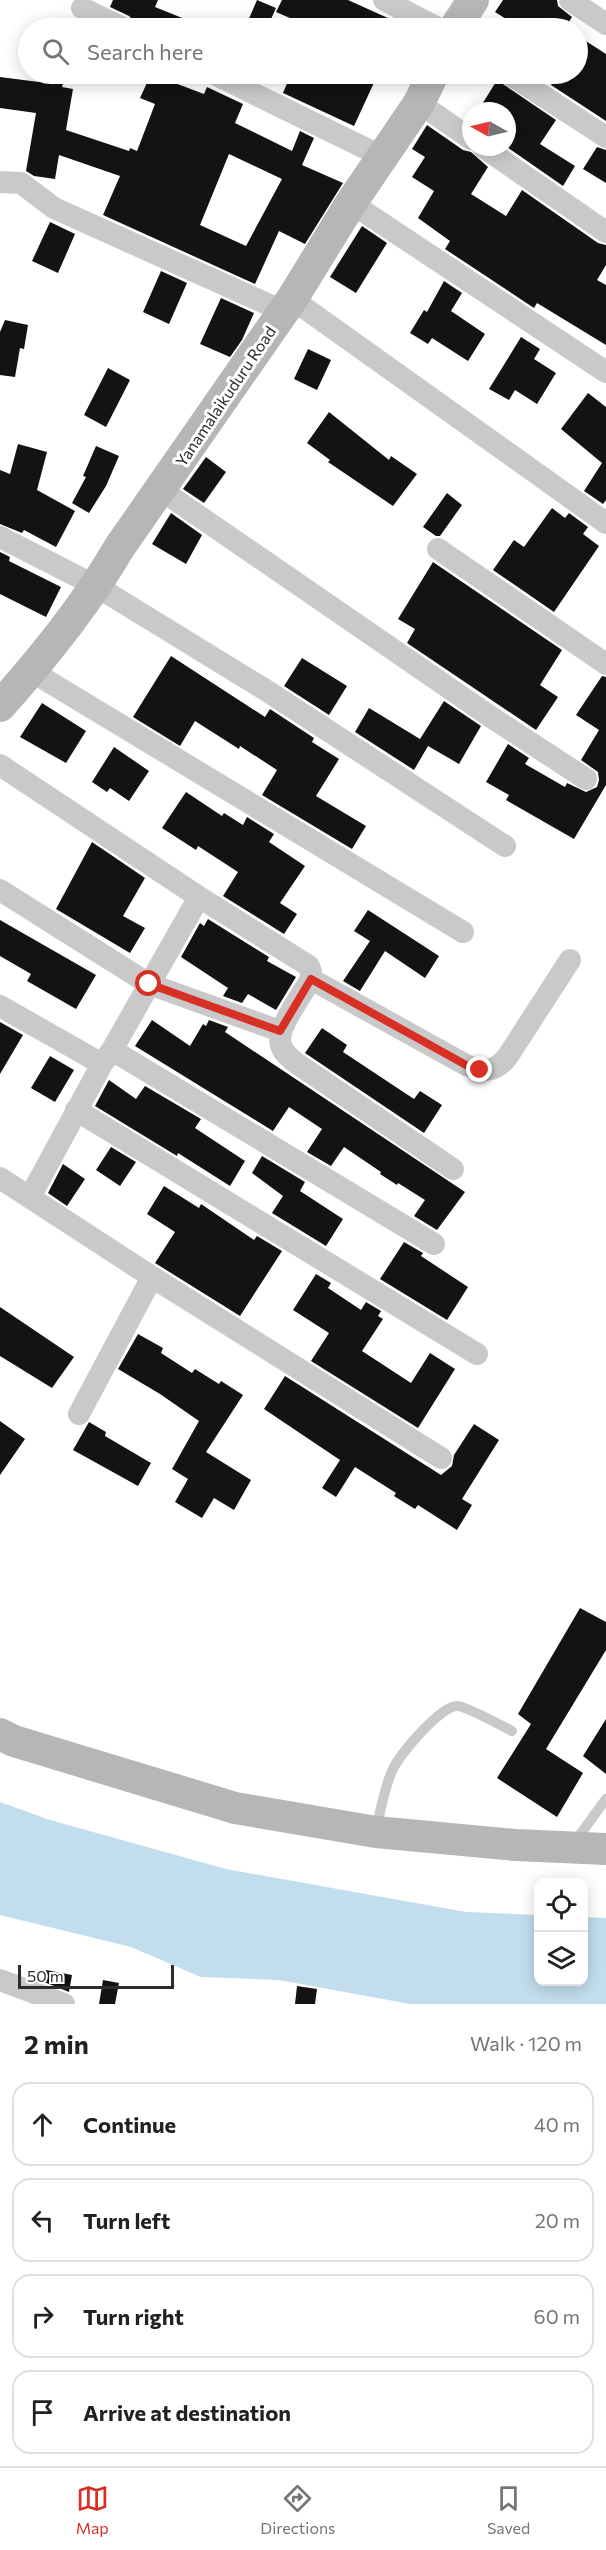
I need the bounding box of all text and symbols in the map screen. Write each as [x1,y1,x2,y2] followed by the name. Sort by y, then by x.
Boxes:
[18,18,588,84] search box
[39,35,72,68] icon: search
[87,38,203,65] text: Search here
[462,102,516,156] north arrow
[171,322,279,470] street label: Yanamalaikuduru Road
[135,970,161,996] route start
[466,1056,492,1082] route end
[534,1878,588,1986] map controls
[534,1878,588,1932] button: locate
[534,1932,588,1986] button: layers
[18,1962,174,1990] scale bar
[27,1966,64,1985] text: 50 m
[24,2028,89,2059] text: 2 min
[470,2031,582,2055] text: Walk · 120 m
[26,2108,59,2141] icon: ahead
[83,2111,176,2138] text: Continue
[534,2112,580,2136] text: 40 m
[26,2204,59,2237] icon: left
[83,2207,170,2234] text: Turn left
[535,2208,580,2232] text: 20 m
[26,2300,59,2333] icon: right
[83,2303,184,2330] text: Turn right
[534,2304,580,2328] text: 60 m
[26,2396,59,2429] icon: arrive
[83,2399,291,2426] text: Arrive at destination
[76,2482,109,2537] tab: Map
[260,2482,335,2537] tab: Directions
[487,2482,530,2537] tab: Saved

